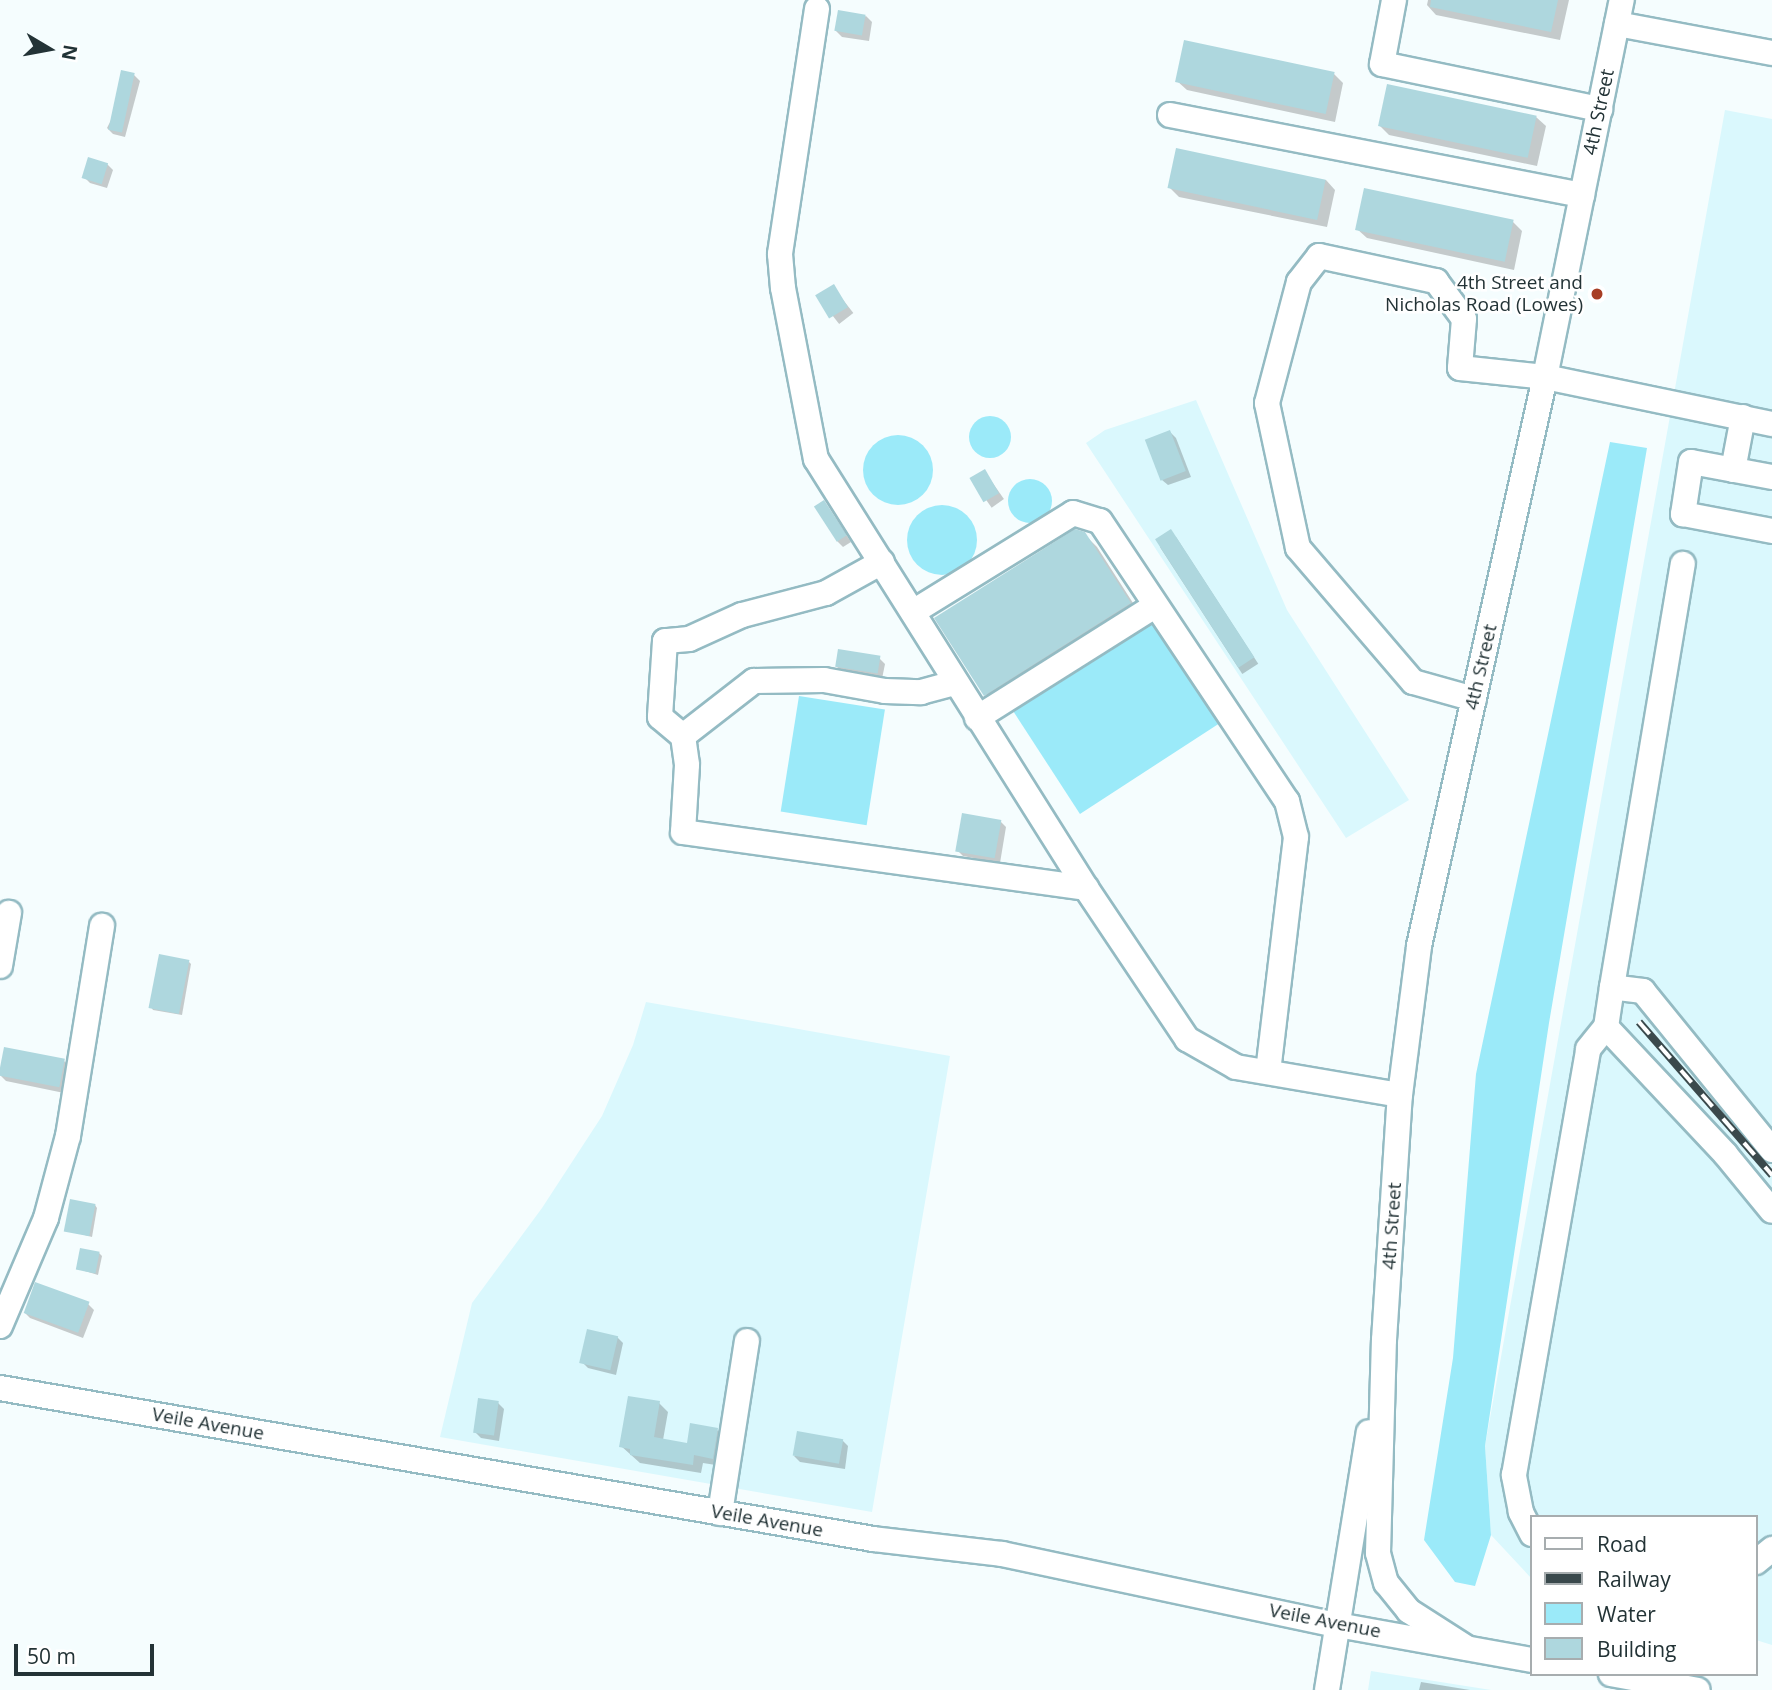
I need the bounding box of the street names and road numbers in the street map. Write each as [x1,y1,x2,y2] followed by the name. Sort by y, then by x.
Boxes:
[1579,67,1619,157] street label: 4th Street
[1460,622,1502,712] street label: 4th Street
[1378,1182,1406,1270] street label: 4th Street
[150,1403,266,1445] street label: Veile Avenue
[709,1500,825,1542] street label: Veile Avenue
[1267,1599,1383,1643] street label: Veile Avenue

